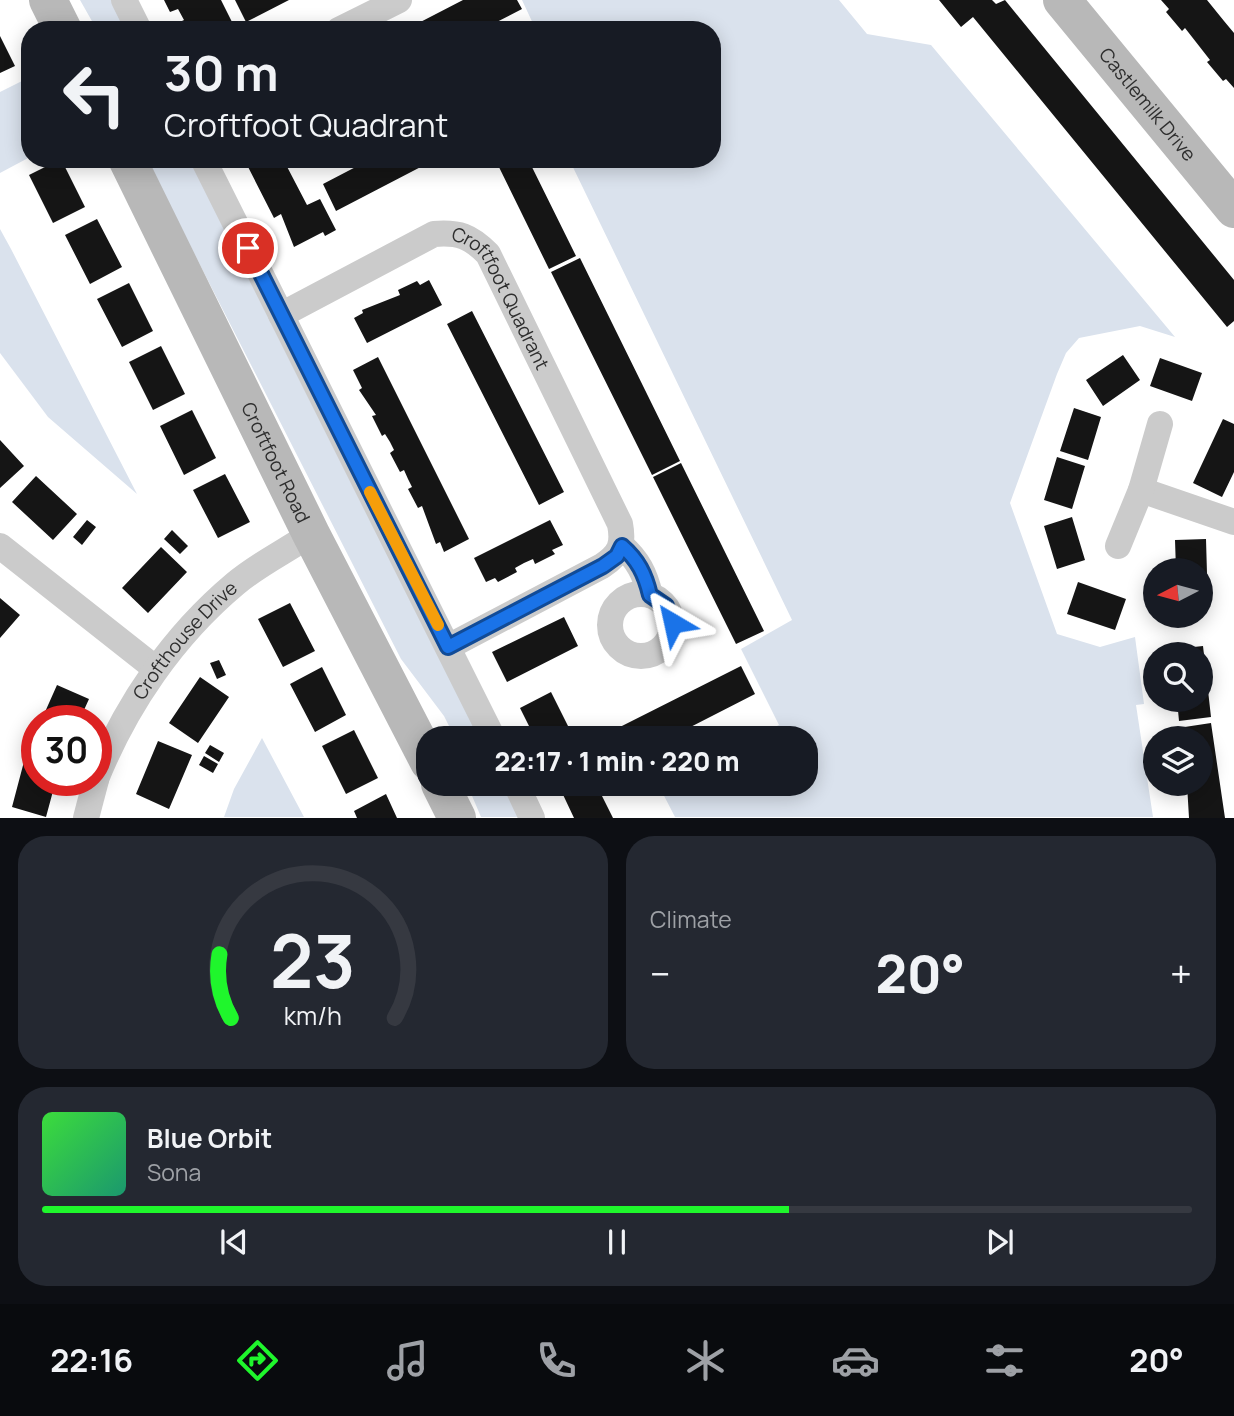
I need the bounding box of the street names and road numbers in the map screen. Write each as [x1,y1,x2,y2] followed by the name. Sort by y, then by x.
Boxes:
[1093,42,1202,166] street label: Castlemilk Drive
[449,221,556,374] street label: Croftfoot Quadrant
[235,398,316,527] street label: Croftfoot Road
[126,575,243,705] street label: Crofthouse Drive

